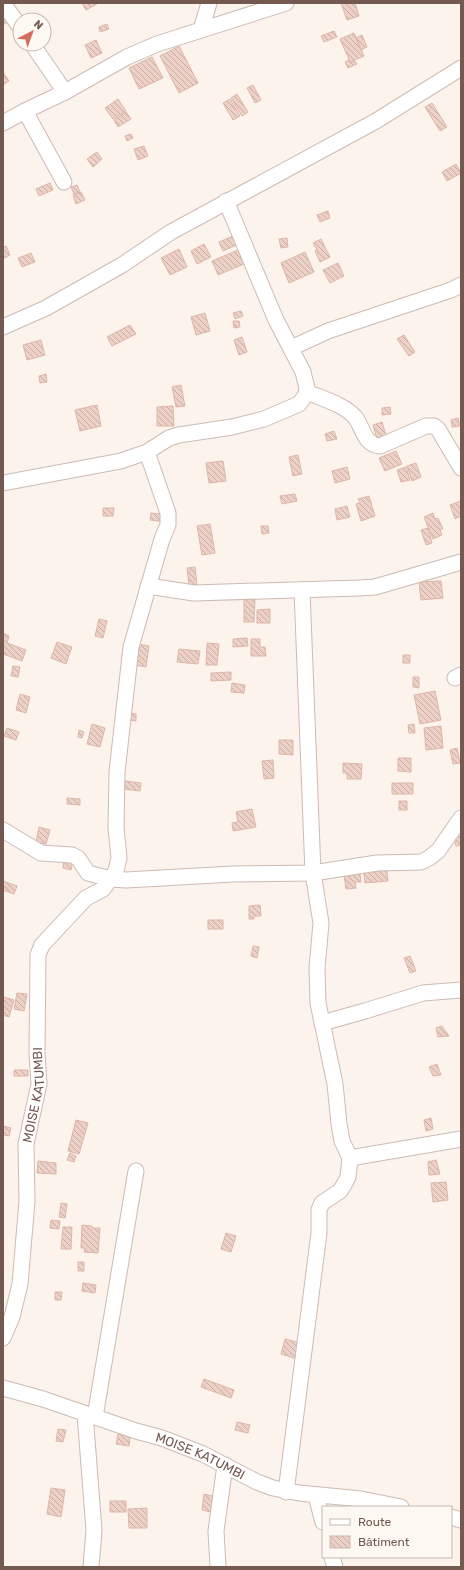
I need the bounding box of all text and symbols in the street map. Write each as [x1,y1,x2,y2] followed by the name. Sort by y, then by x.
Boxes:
[12,12,52,52] north arrow
[31,17,46,32] text: N
[19,1047,47,1144] street label: MOISE KATUMBI
[154,1429,248,1482] street label: MOISE KATUMBI
[322,1506,452,1558] legend
[358,1515,392,1529] text: Route
[358,1535,410,1549] text: Bâtiment

